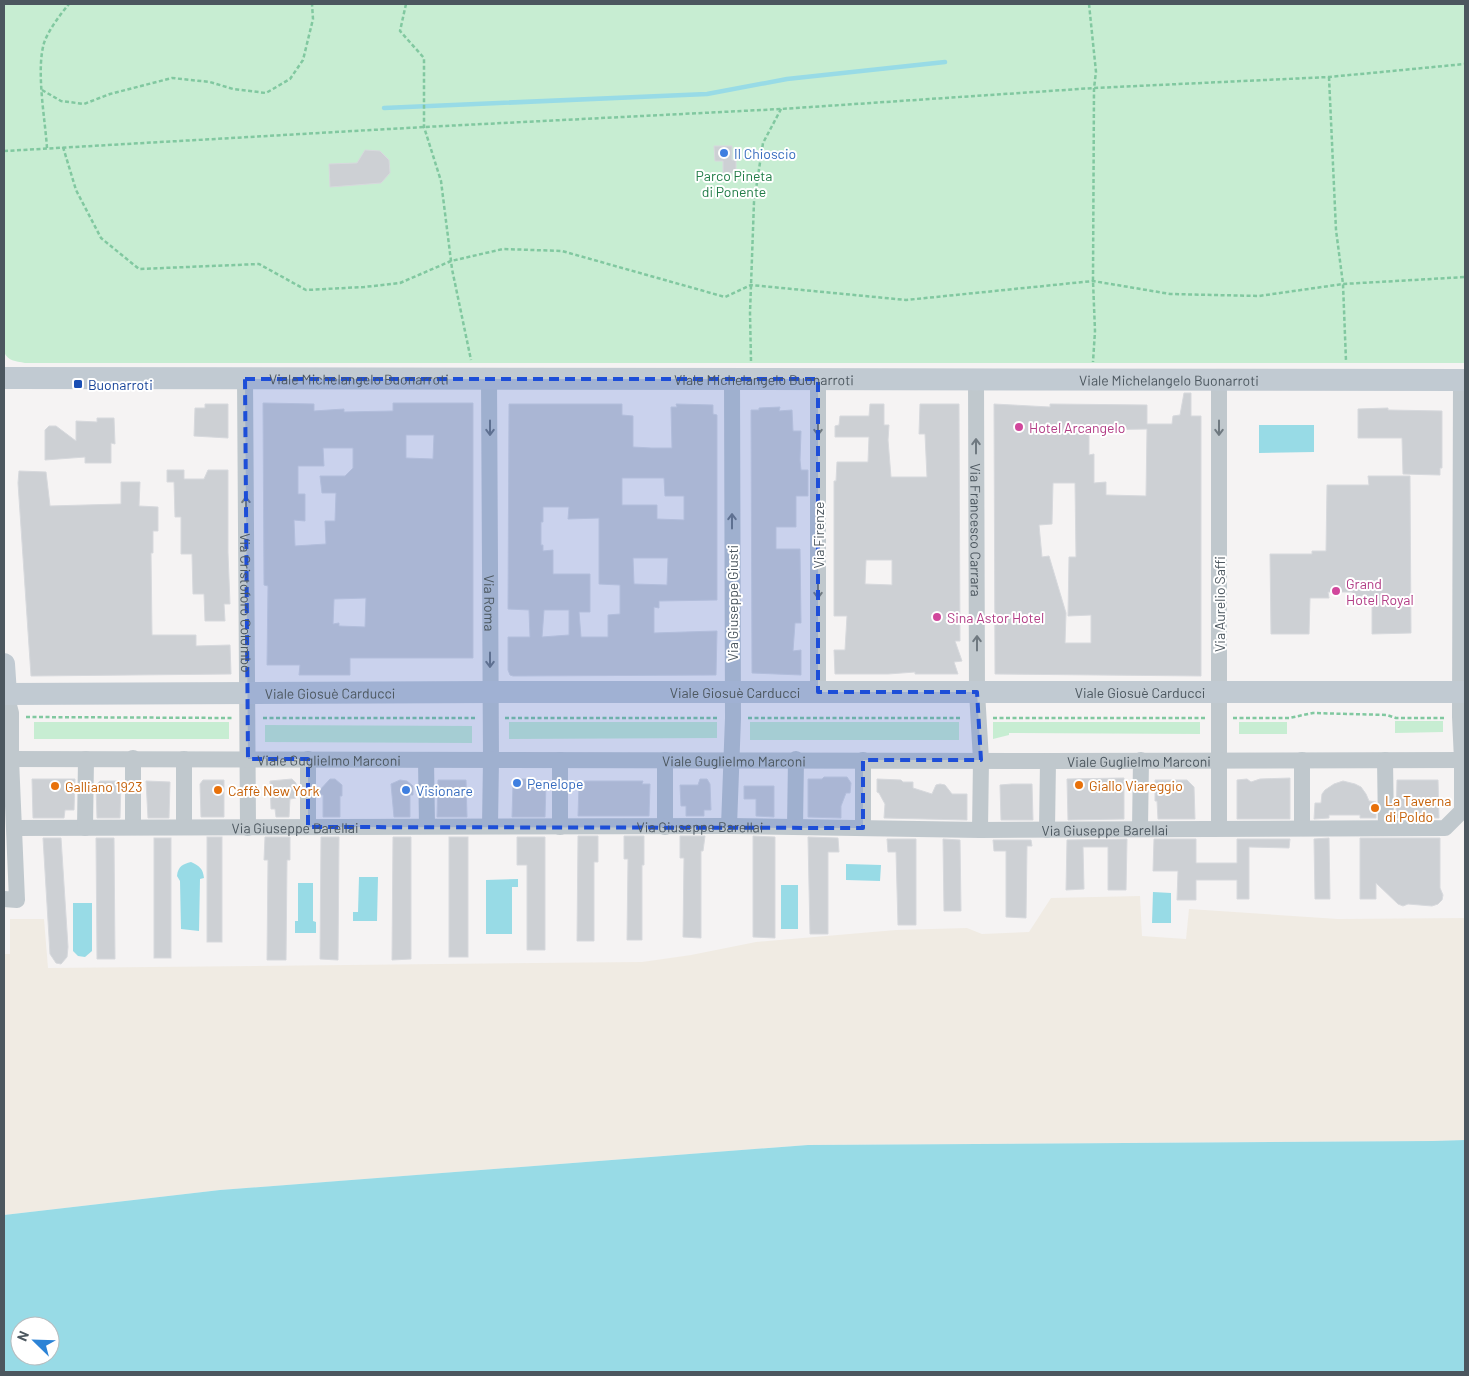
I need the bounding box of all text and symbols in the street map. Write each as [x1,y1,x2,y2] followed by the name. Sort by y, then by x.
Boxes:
[734,145,796,162] place label: Il Chioscio
[718,147,730,159] marker: Il Chioscio
[695,167,773,200] park label: Parco Pineta di Ponente
[269,370,449,387] street label: Viale Michelangelo Buonarroti
[674,370,854,388] street label: Viale Michelangelo Buonarroti
[1079,371,1259,388] street label: Viale Michelangelo Buonarroti
[88,376,153,393] place label: Buonarroti
[72,378,84,390] marker: Buonarroti
[1029,419,1125,436] place label: Hotel Arcangelo
[485,420,495,436] one-way arrow
[813,420,823,436] one-way arrow
[1214,420,1224,436] one-way arrow
[1013,421,1025,433] marker: Hotel Arcangelo
[971,438,981,454] one-way arrow
[968,463,985,597] street label: Via Francesco Carrara
[241,496,251,512] one-way arrow
[810,501,827,569] street label: Via Firenze
[727,513,737,529] one-way arrow
[238,533,255,673] street label: Via Cristoforo Colombo
[724,545,741,661] street label: Via Giuseppe Giusti
[1211,556,1228,652] street label: Via Aurelio Saffi
[482,575,499,631] street label: Via Roma
[1346,575,1414,608] place label: Grand Hotel Royal
[813,582,823,598] one-way arrow
[1330,585,1342,597] marker: Grand Hotel Royal
[947,609,1044,626] place label: Sina Astor Hotel
[931,611,943,623] marker: Sina Astor Hotel
[972,635,982,652] one-way arrow
[485,652,495,668] one-way arrow
[265,684,395,701] street label: Viale Giosuè Carducci
[670,684,800,701] street label: Viale Giosuè Carducci
[1075,684,1205,701] street label: Viale Giosuè Carducci
[257,751,401,768] street label: Viale Guglielmo Marconi
[662,752,806,769] street label: Viale Guglielmo Marconi
[1067,752,1211,769] street label: Viale Guglielmo Marconi
[527,775,583,792] place label: Penelope
[511,777,523,789] marker: Penelope
[1089,777,1183,794] place label: Giallo Viareggio
[65,778,143,795] place label: Galliano 1923
[1073,779,1085,791] marker: Giallo Viareggio
[49,780,61,792] marker: Galliano 1923
[228,782,320,799] place label: Caffè New York
[416,782,473,799] place label: Visionare
[212,784,224,796] marker: Caffè New York
[400,784,412,796] marker: Visionare
[1385,792,1451,825] place label: La Taverna di Poldo
[1369,802,1381,814] marker: La Taverna di Poldo
[637,817,764,835] street label: Via Giuseppe Barellai
[232,819,358,836] street label: Via Giuseppe Barellai
[1041,821,1168,838] street label: Via Giuseppe Barellai
[10,1316,60,1366] north arrow
[13,1328,32,1343] text: N

